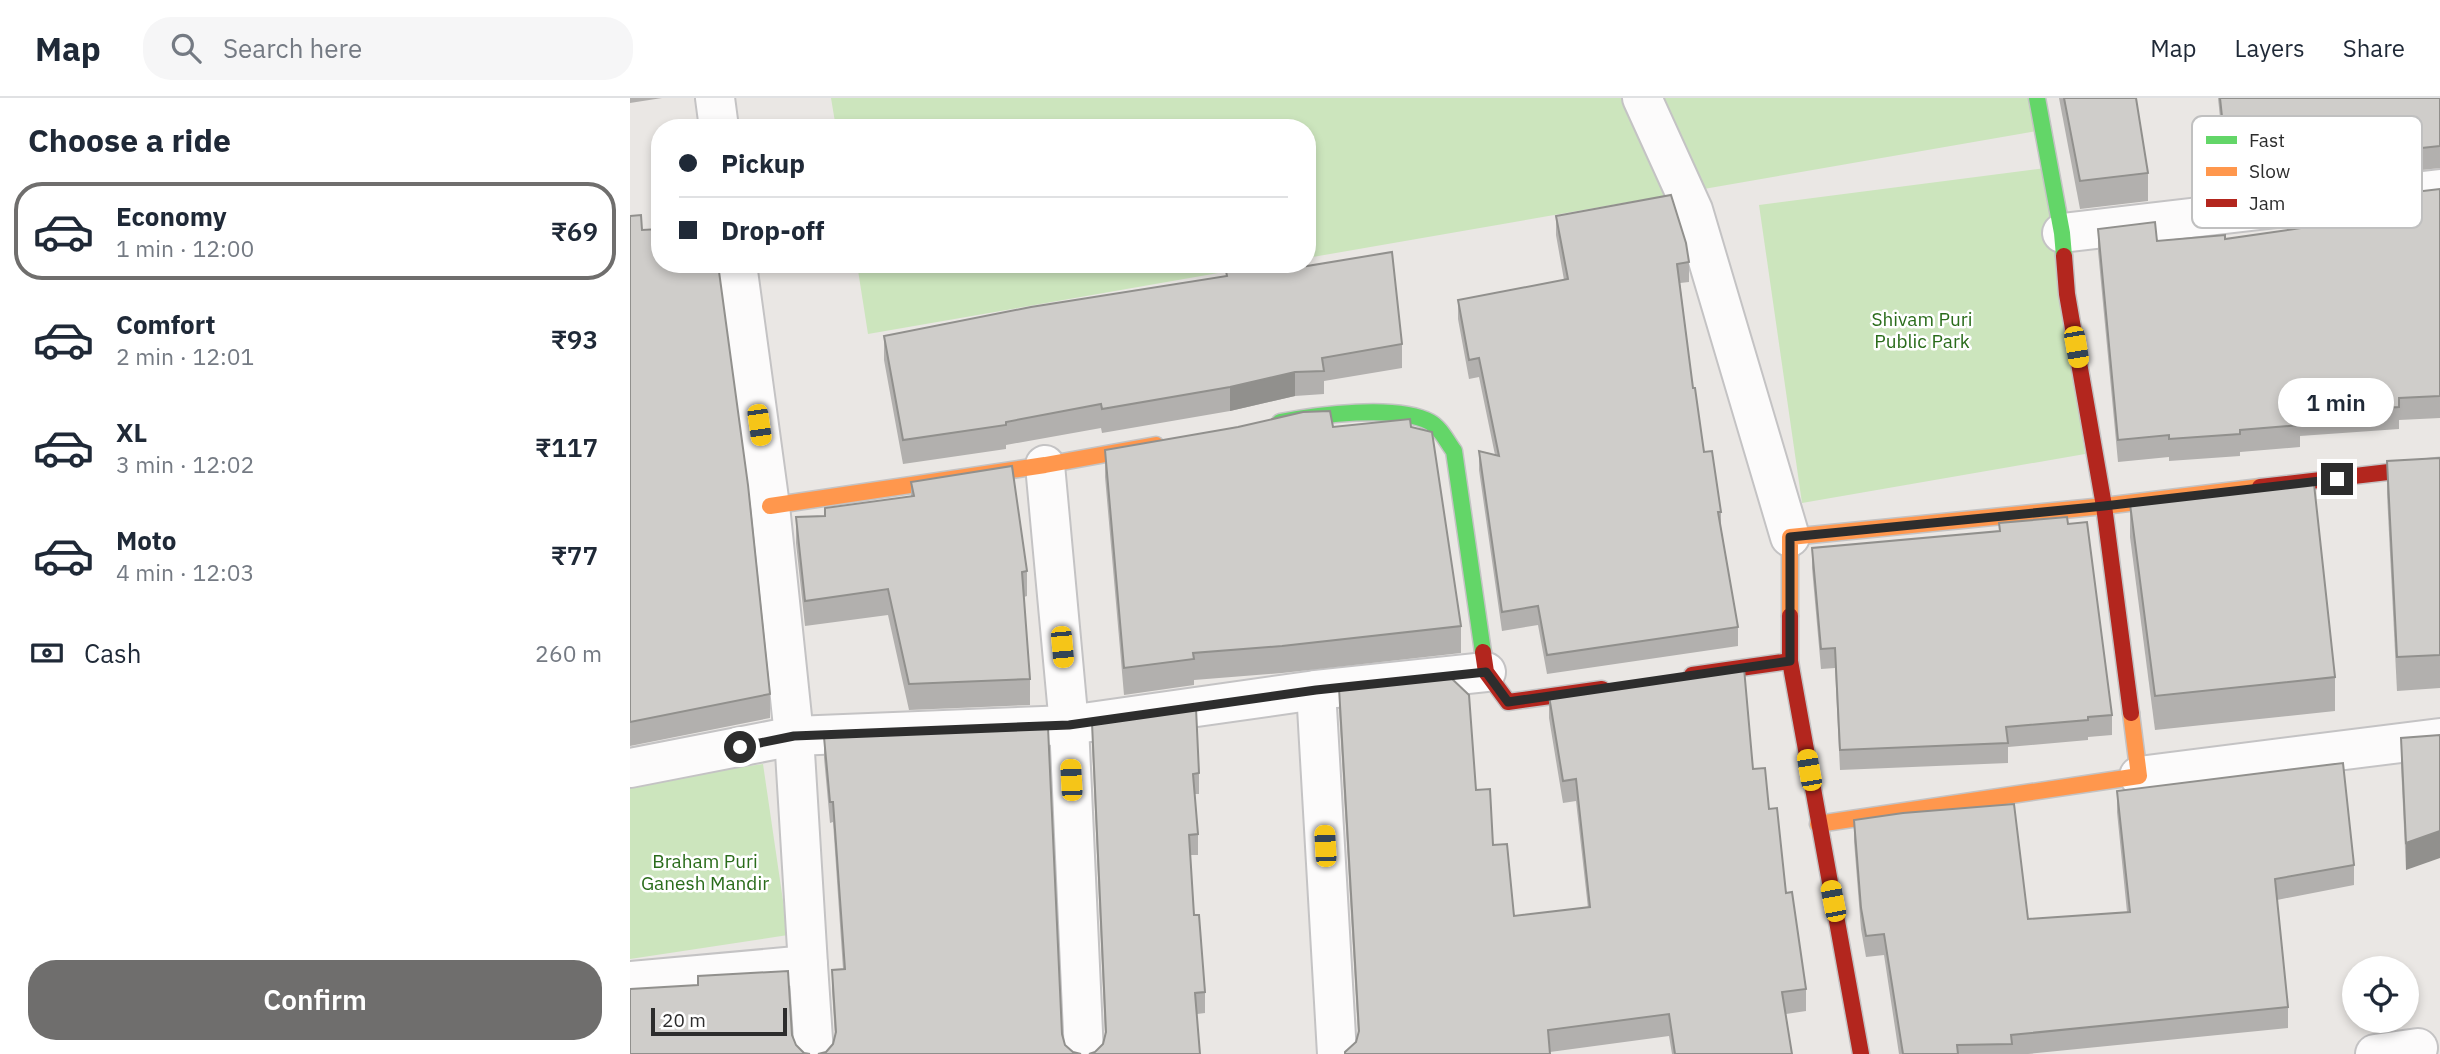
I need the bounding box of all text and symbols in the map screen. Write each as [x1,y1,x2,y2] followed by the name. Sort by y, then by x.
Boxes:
[143,17,633,80] search box
[35,27,101,70] text: Map
[167,29,205,67] icon: search
[223,31,362,65] text: Search here
[2150,32,2197,64] text: Map
[2235,32,2305,64] text: Layers
[2343,32,2405,64] text: Share
[2192,116,2422,228] legend
[28,119,231,161] text: Choose a ride
[2249,128,2285,152] text: Fast
[721,146,805,180] text: Pickup
[2249,159,2290,183] text: Slow
[2249,191,2285,215] text: Jam
[116,199,227,233] text: Economy
[32,200,95,263] icon: car
[721,213,824,247] text: Drop-off
[551,214,598,248] text: ₹69
[116,233,254,263] text: 1 min · 12:00
[116,307,215,341] text: Comfort
[1871,307,1973,353] park label: Shivam Puri Public Park
[32,308,95,371] icon: car
[551,322,598,356] text: ₹93
[2063,324,2090,370] car
[116,341,254,371] text: 2 min · 12:01
[2279,378,2395,426] callout: 1 min
[2306,387,2366,417] text: 1 min
[746,403,773,447] car
[116,415,147,449] text: XL
[32,416,95,479] icon: car
[535,430,598,464] text: ₹117
[116,449,254,479] text: 3 min · 12:02
[2321,463,2353,495] route end
[116,523,176,557] text: Moto
[32,524,95,587] icon: car
[551,538,598,572] text: ₹77
[116,557,254,587] text: 4 min · 12:03
[1050,625,1075,669] car
[28,634,66,672] icon: cash
[84,636,141,670] text: Cash
[535,638,602,668] text: 260 m
[724,731,756,763] route start
[1796,747,1823,793] car
[1060,758,1083,802] car
[1314,824,1337,868] car
[641,849,769,895] park label: Braham Puri Ganesh Mandir
[1819,878,1848,924] car
[2342,956,2419,1033] map controls
[2342,956,2419,1033] button: locate
[28,960,602,1040] button: Confirm
[651,1005,788,1037] scale bar
[662,1008,706,1032] text: 20 m

